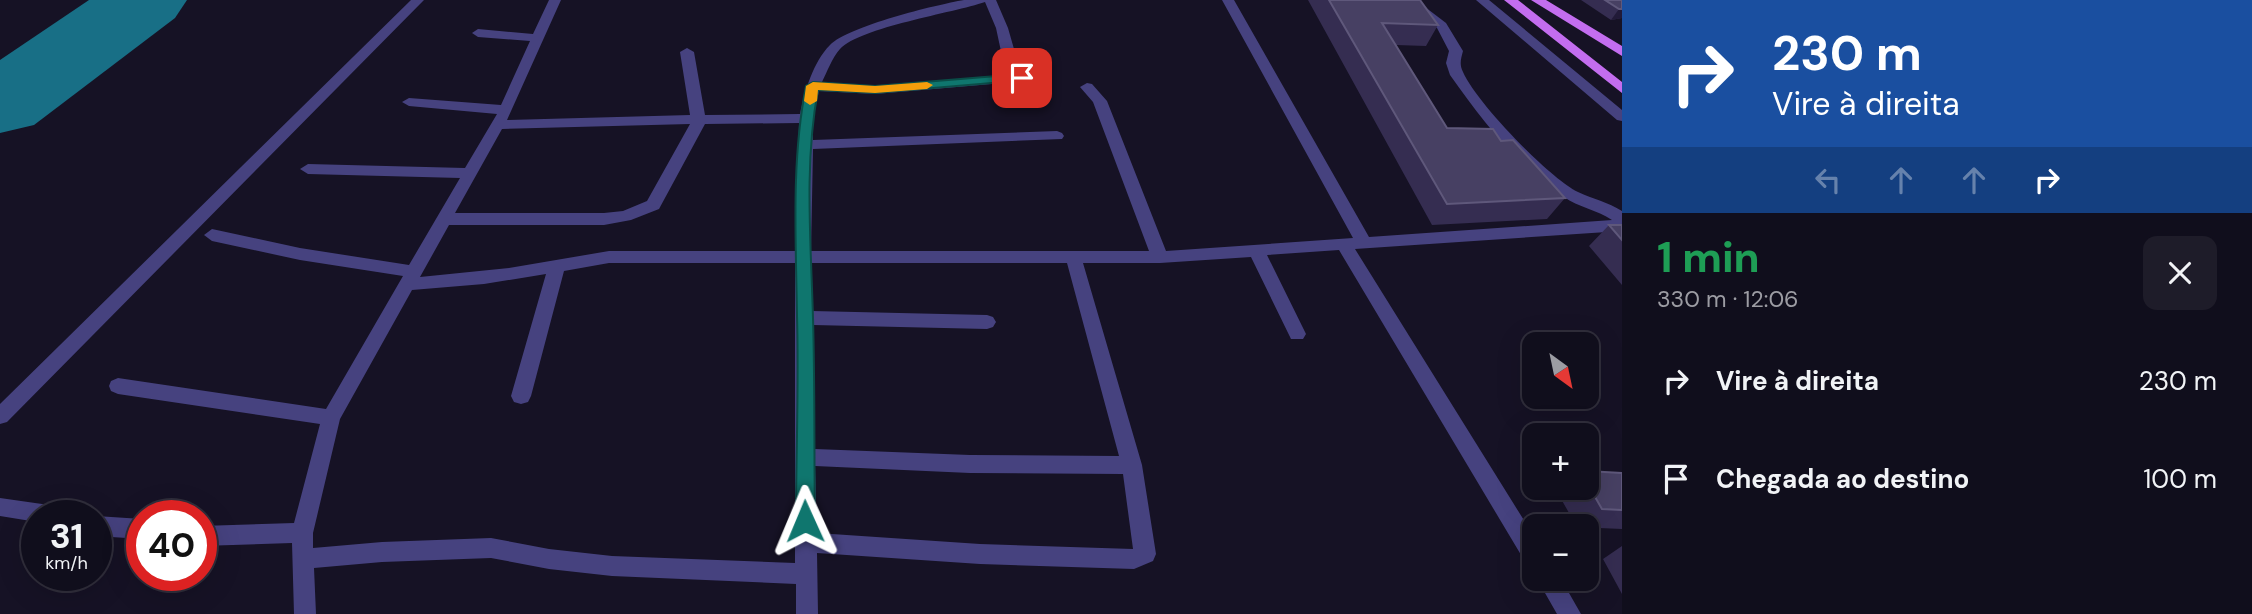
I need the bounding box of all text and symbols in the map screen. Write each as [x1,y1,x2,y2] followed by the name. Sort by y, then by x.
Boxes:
[1772,21,1922,85] text: 230 m
[1657,28,1748,119] icon: right
[992,48,1052,108] pin
[1003,59,1041,97] icon: arrive
[1772,83,1960,125] text: Vire à direita
[1809,161,1847,199] icon: left
[1882,161,1920,199] icon: ahead
[1955,161,1993,199] icon: ahead
[2028,161,2066,199] icon: right
[1657,230,1760,285] text: 1 min
[2143,236,2217,310] button: close
[1657,284,1799,314] text: 330 m · 12:06
[1522,332,1600,410] north arrow
[1522,332,1599,591] map controls
[1657,362,1695,400] icon: right
[1716,364,1879,398] text: Vire à direita
[2139,364,2217,398] text: 230 m
[1522,423,1599,500] button: +
[1657,460,1695,498] icon: arrive
[1716,462,1969,496] text: Chegada ao destino
[2143,462,2217,496] text: 100 m
[768,484,842,558] position arrow
[126,500,217,591] speed limit sign: 40
[50,513,83,559] text: 31
[1522,514,1599,591] button: −
[45,551,88,575] text: km/h

